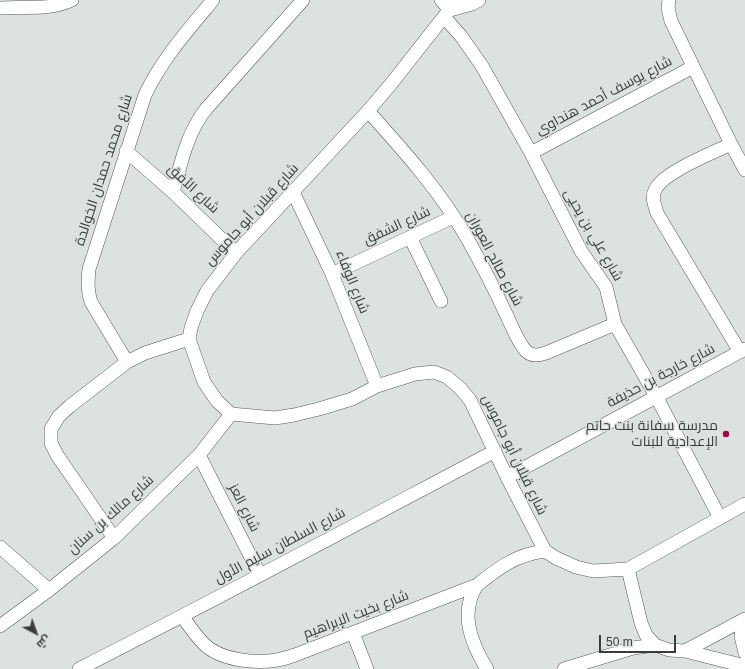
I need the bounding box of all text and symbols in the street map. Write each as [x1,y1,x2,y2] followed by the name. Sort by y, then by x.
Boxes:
[533,53,675,139] street label: شارع يوسف أحمد هنداوي
[72,92,136,248] street label: شارع محمد حمدان الخوالدة
[202,160,302,270] street label: شارع قبلان أبو جاموس
[164,161,222,217] street label: شارع الأفق
[560,186,626,284] street label: شارع علي بن يحيى
[361,203,433,249] street label: شارع الشفق
[462,209,526,309] street label: شارع صالح العوران
[332,248,372,316] street label: شارع الوفاء
[604,340,718,412] street label: شارع خارجة بن حذيفة
[478,392,550,518] street label: شارع قبلان أبو جاموس
[586,418,718,450] place label: مدرسة سفانة بنت حاتم الإعدادية للبنات
[721,429,731,439] marker: مدرسة سفانة بنت حاتم الإعدادية للبنات
[65,472,157,558] street label: شارع مالك بن سنان
[225,481,263,535] street label: شارع العز
[212,504,348,588] street label: شارع السلطان سليم الأول
[301,587,411,643] street label: شارع بخيت الإبراهيم
[16,613,56,653] north arrow
[601,627,678,653] scale bar
[35,633,53,651] text: ش
[606,635,633,649] text: 50 m

